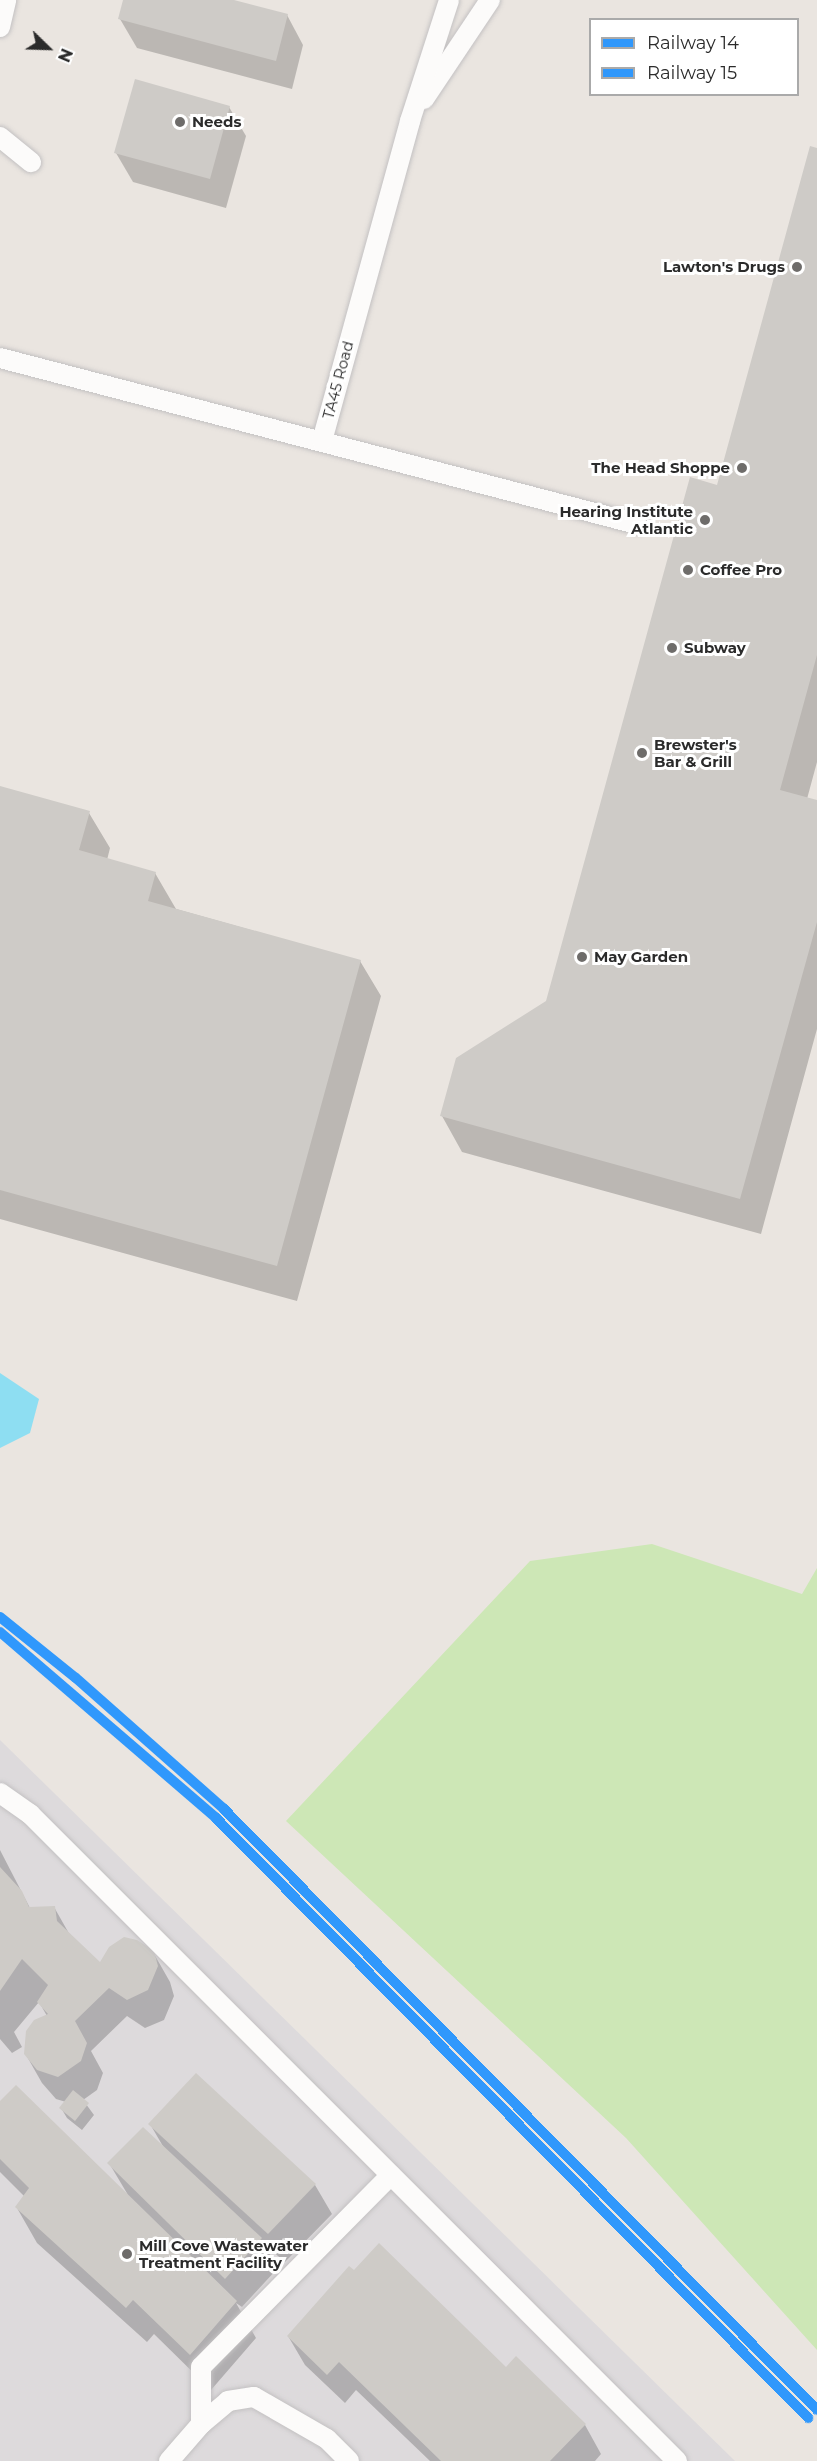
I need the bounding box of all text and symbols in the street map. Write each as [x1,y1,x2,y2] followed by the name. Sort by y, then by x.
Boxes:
[18,18,78,78] north arrow
[589,18,799,96] legend
[647,32,739,54] text: Railway 14
[54,46,76,65] text: N
[647,62,737,84] text: Railway 15
[192,113,241,131] place label: Needs
[173,115,187,129] marker: Needs
[663,258,785,276] place label: Lawton's Drugs
[790,260,804,274] marker: Lawton's Drugs
[319,339,357,421] street label: TA45 Road
[591,459,730,477] place label: The Head Shoppe
[735,461,749,475] marker: The Head Shoppe
[559,502,693,537] place label: Hearing Institute Atlantic
[698,513,712,527] marker: Hearing Institute Atlantic
[700,561,782,579] place label: Coffee Pro
[681,563,695,577] marker: Coffee Pro
[684,639,746,657] place label: Subway
[665,641,679,655] marker: Subway
[654,735,737,770] place label: Brewster's Bar & Grill
[635,746,649,760] marker: Brewster's Bar & Grill
[594,948,688,966] place label: May Garden
[575,950,589,964] marker: May Garden
[139,2236,308,2271] place label: Mill Cove Wastewater Treatment Facility
[120,2247,134,2261] marker: Mill Cove Wastewater Treatment Facility

